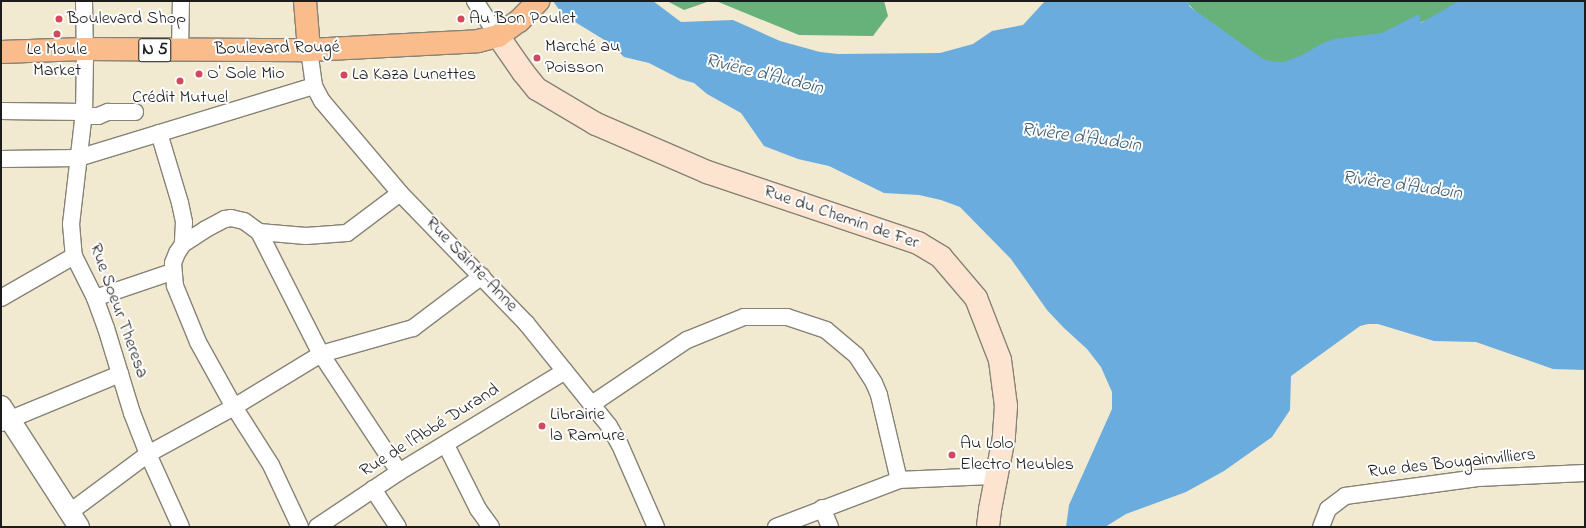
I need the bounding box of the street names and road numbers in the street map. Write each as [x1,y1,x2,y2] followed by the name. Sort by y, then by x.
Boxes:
[138,35,172,65] road number: N 5
[214,37,340,61] street label: Boulevard Rougé
[761,181,921,255] street label: Rue du Chemin de Fer
[420,213,522,317] street label: Rue Sainte-Anne
[84,241,152,381] street label: Rue Soeur Theresa
[356,379,504,483] street label: Rue de l'Abbé Durand
[1367,444,1537,484] street label: Rue des Bougainvilliers

